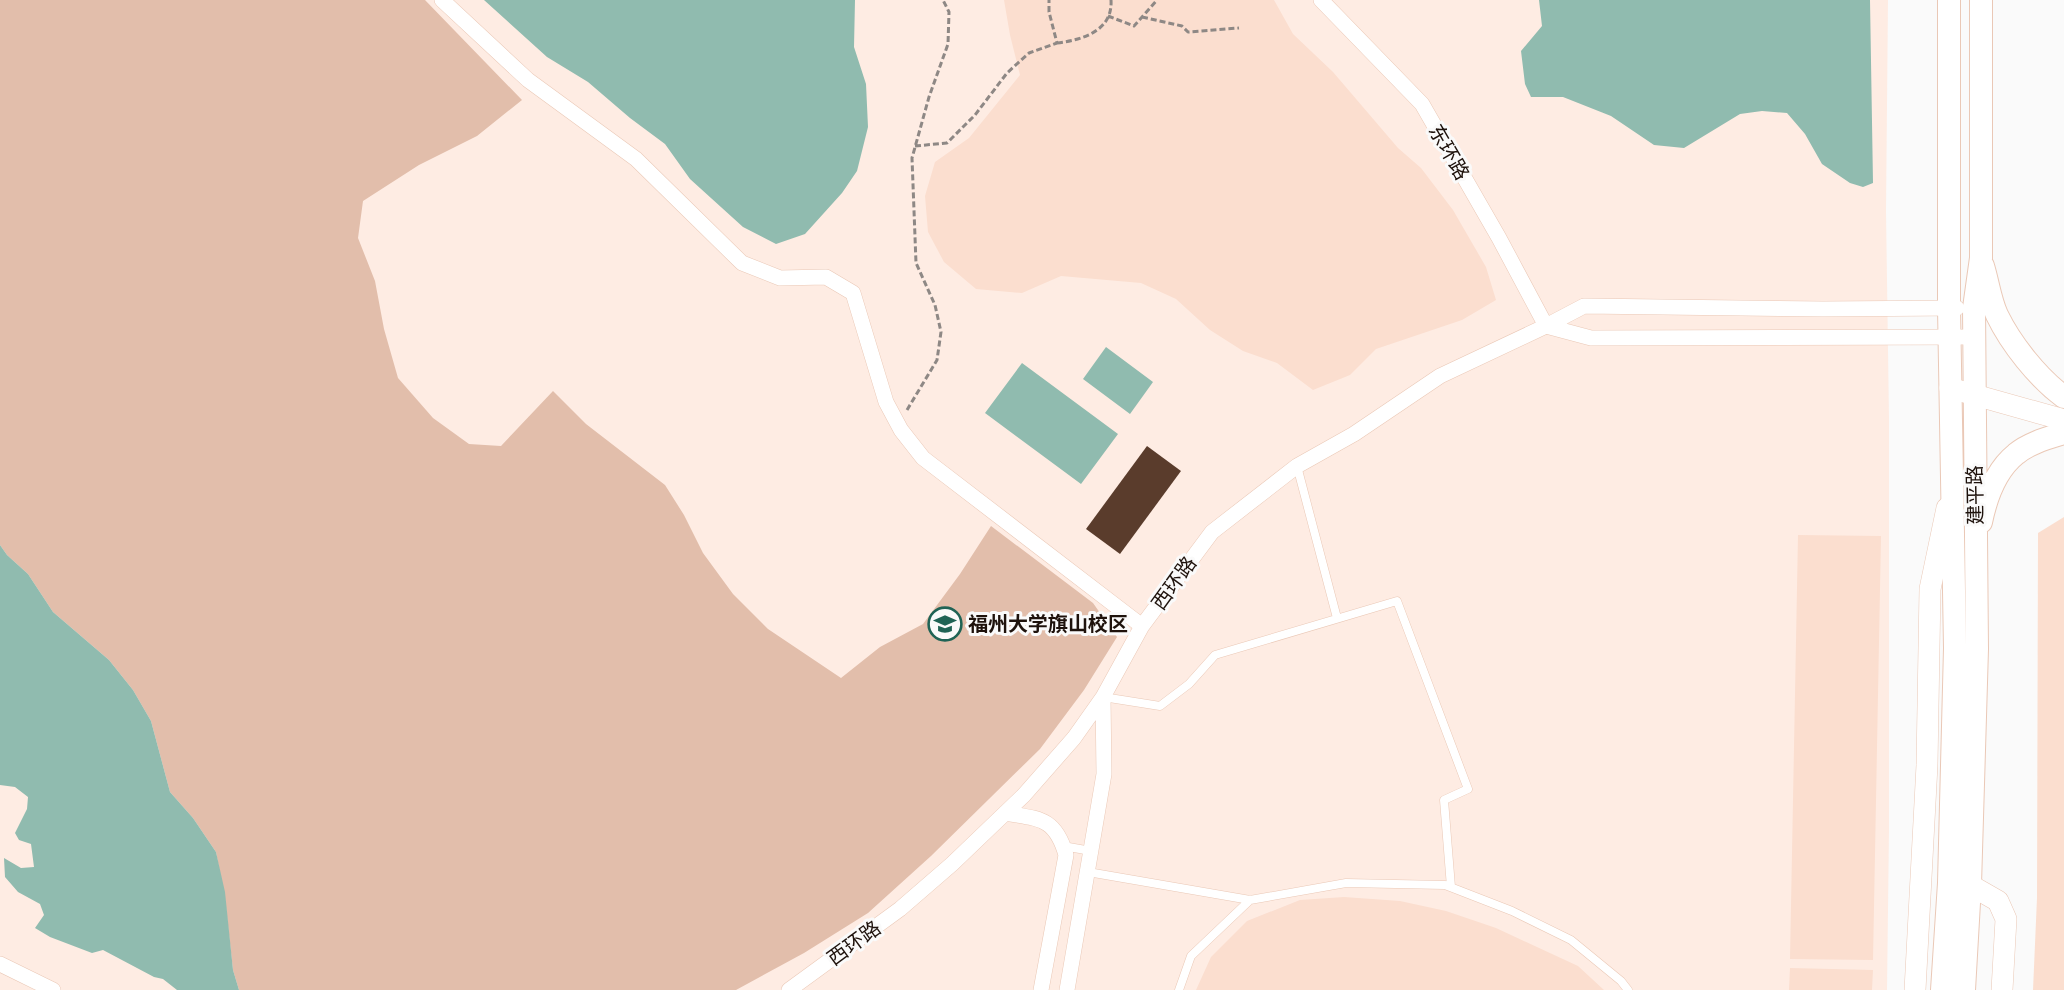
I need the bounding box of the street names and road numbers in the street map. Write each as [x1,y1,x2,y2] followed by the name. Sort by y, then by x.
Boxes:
[1421,120,1475,185] street label: 东环路
[1961,465,1991,525] street label: 建平路
[1146,551,1204,616] street label: 西环路
[822,915,887,973] street label: 西环路

